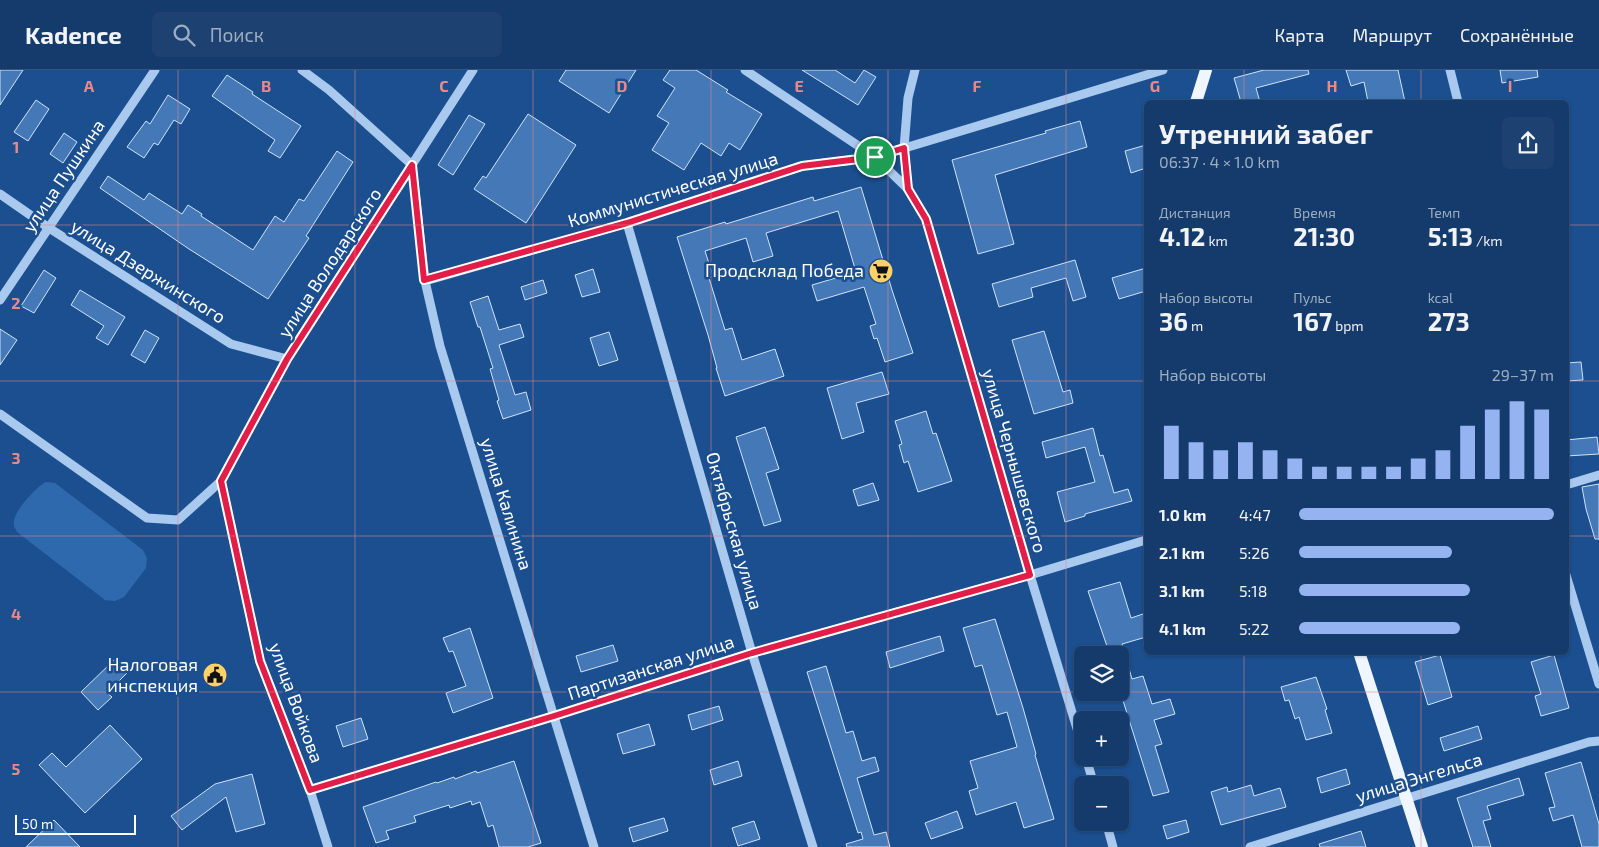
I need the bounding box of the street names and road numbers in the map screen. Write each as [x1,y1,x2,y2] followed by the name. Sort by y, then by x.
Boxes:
[17,115,109,236] street label: улица Пушкина
[565,147,780,232] street label: Коммунистическая улица
[273,184,386,341] street label: улица Володарского
[67,215,230,328] street label: улица Дзержинского
[978,366,1052,555] street label: улица Чернышевского
[476,435,538,573] street label: улица Калинина
[702,449,768,612] street label: Октябрьская улица
[565,630,737,704] street label: Партизанская улица
[265,640,329,766] street label: улица Войкова
[1353,747,1485,807] street label: улица Энгельса

